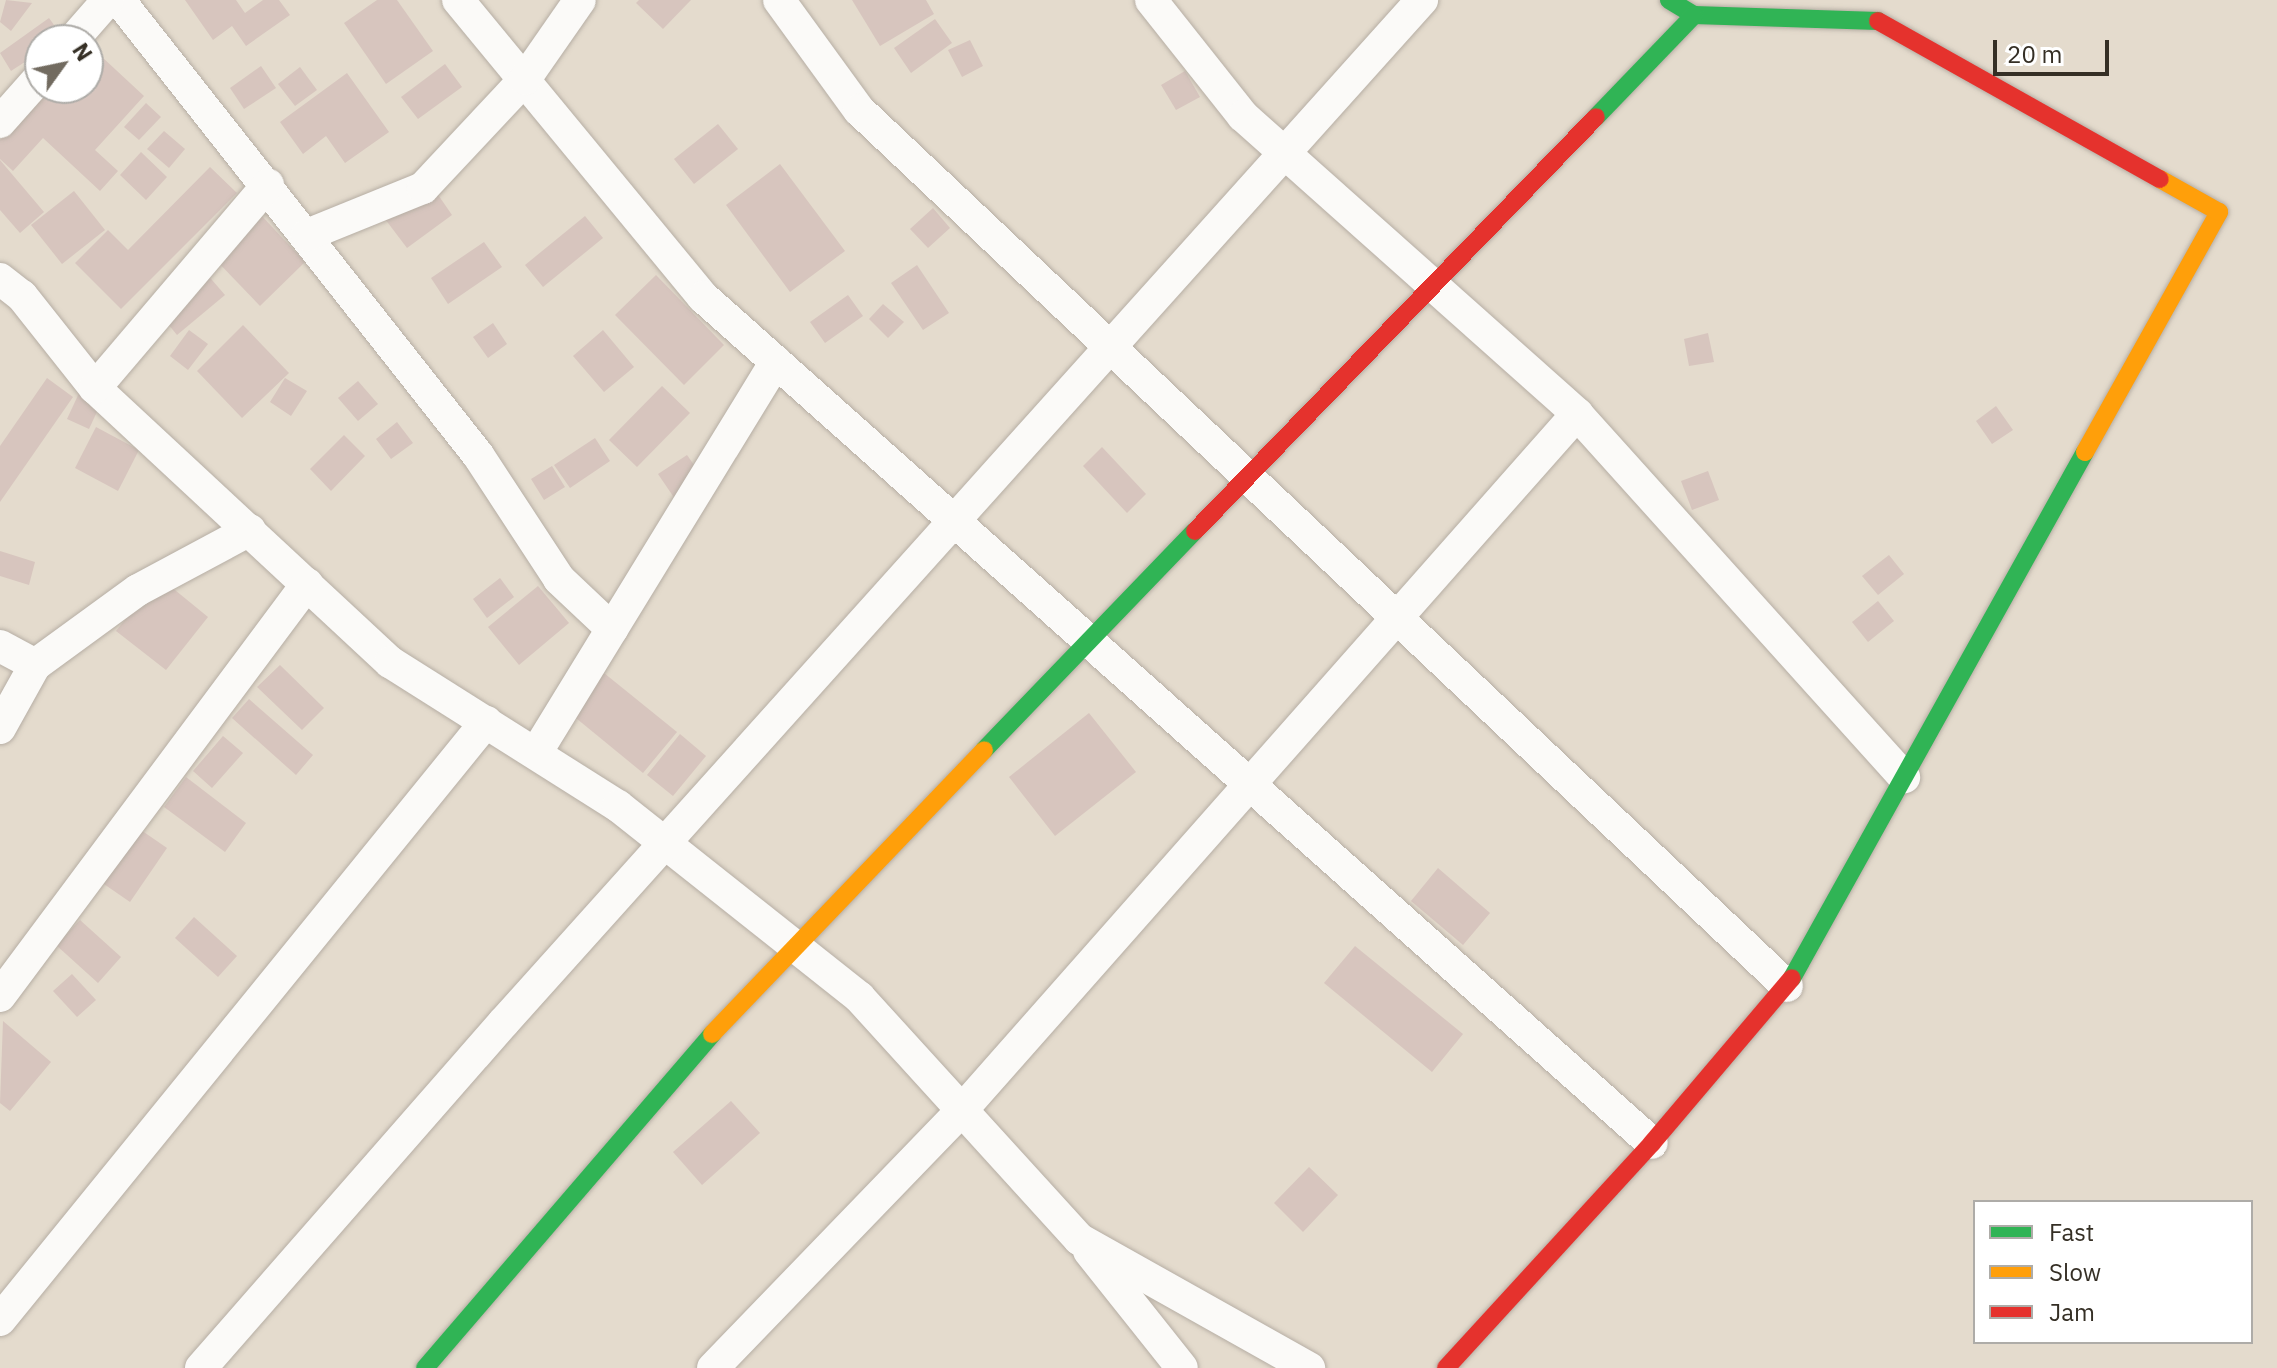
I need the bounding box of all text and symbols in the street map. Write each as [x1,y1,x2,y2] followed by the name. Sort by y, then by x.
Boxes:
[24,24,104,104] north arrow
[1997,24,2113,74] scale bar
[66,37,99,66] text: N
[2007,38,2062,70] text: 20 m
[1973,1200,2253,1344] legend
[2049,1216,2094,1248] text: Fast
[2049,1256,2101,1288] text: Slow
[2049,1296,2095,1328] text: Jam

